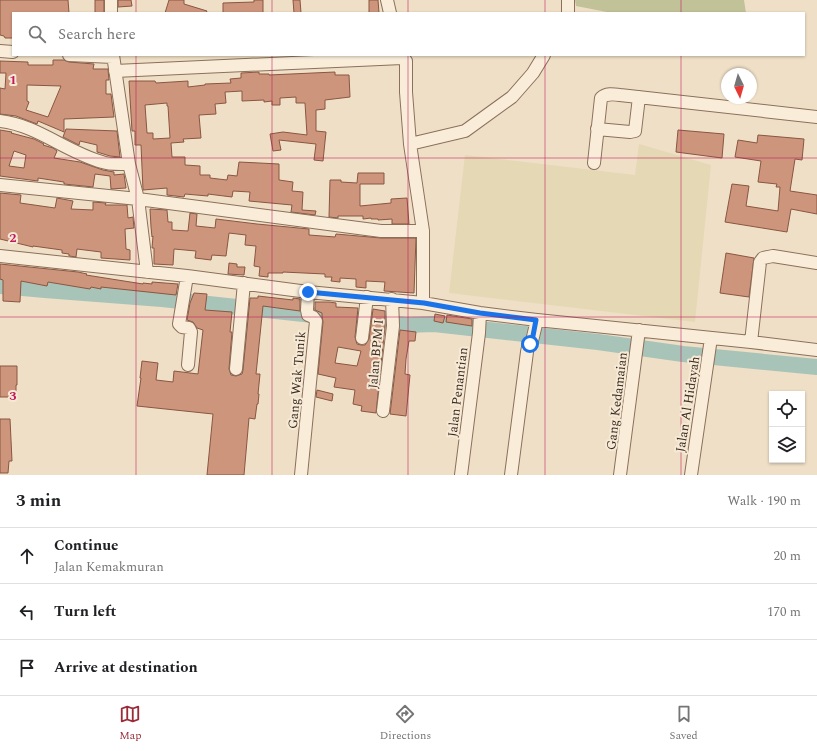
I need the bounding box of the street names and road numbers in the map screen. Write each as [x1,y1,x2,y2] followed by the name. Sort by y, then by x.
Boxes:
[363,319,389,390] street label: Jalan BPM I
[283,330,311,430] street label: Gang Wak Tunik
[443,346,473,438] street label: Jalan Penantian
[601,351,633,451] street label: Gang Kedamaian
[671,354,706,454] street label: Jalan Al Hidayah

